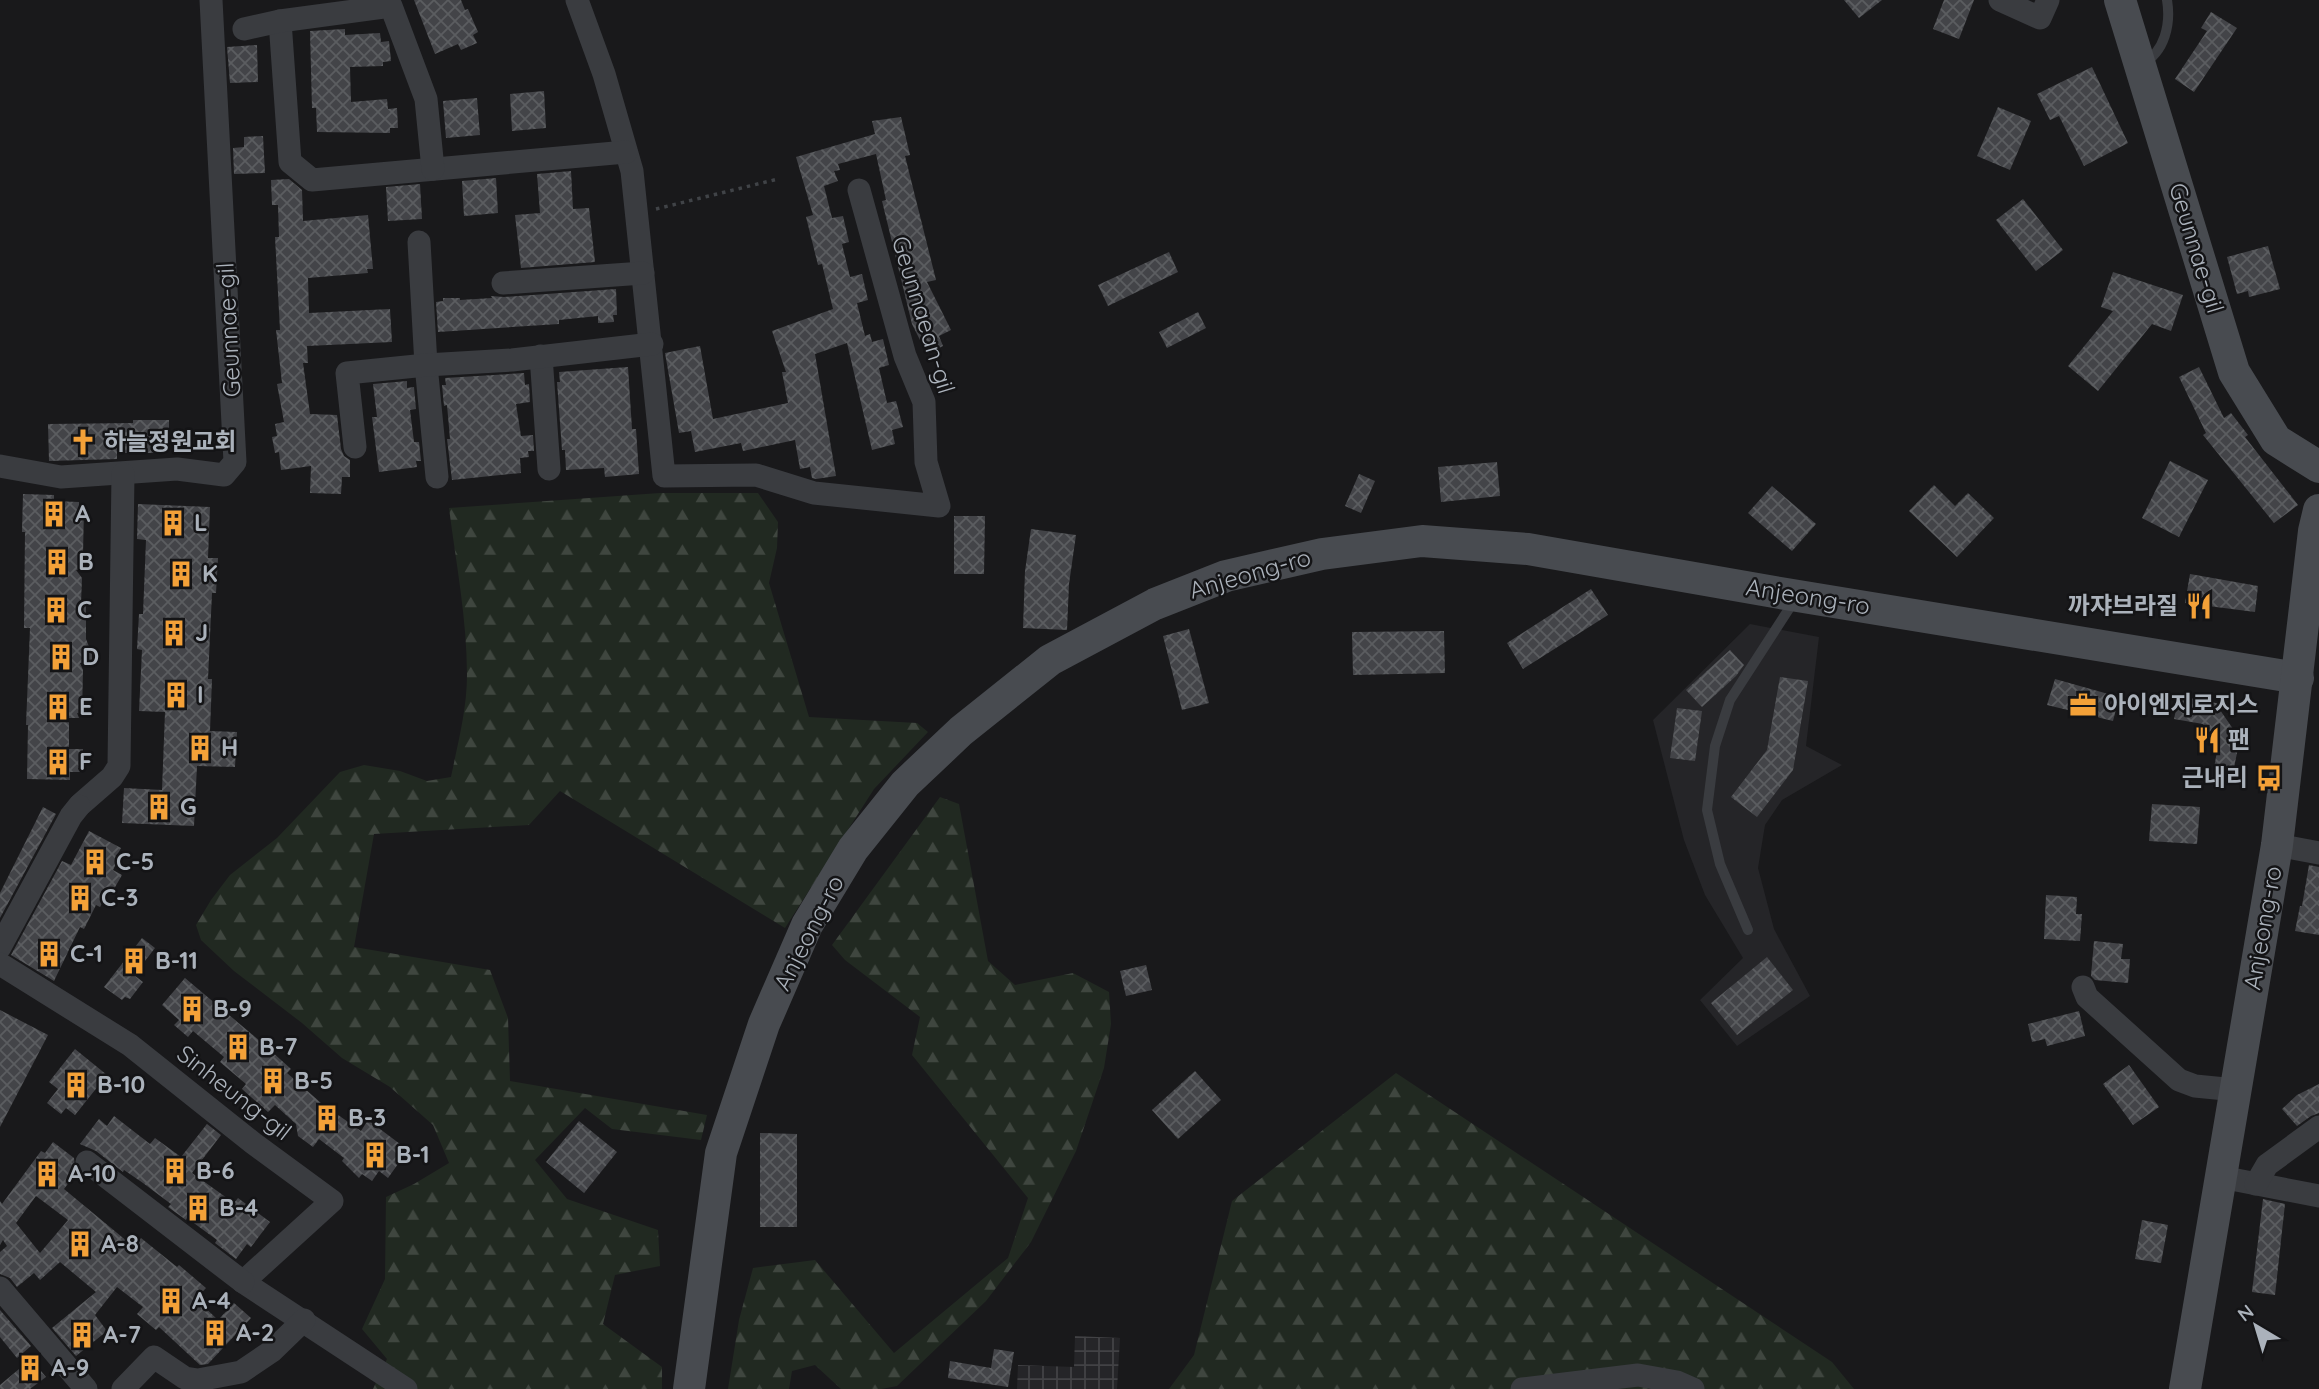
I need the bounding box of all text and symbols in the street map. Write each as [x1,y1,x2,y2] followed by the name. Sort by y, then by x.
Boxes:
[2163,179,2231,317] street label: Geunnae-gil
[886,232,962,397] street label: Geunnaean-gil
[209,262,247,398] street label: Geunnae-gil
[104,426,236,456] place label: 하늘정원교회
[68,427,98,457] church icon: 하늘정원교회
[75,498,91,528] place label: A
[39,499,69,529] building icon: A
[194,507,208,537] place label: L
[158,508,188,538] building icon: L
[1185,541,1314,605] street label: Anjeong-ro
[78,546,94,576] place label: B
[42,547,72,577] building icon: B
[202,558,218,588] place label: K
[166,559,196,589] building icon: K
[1744,571,1872,621] street label: Anjeong-ro
[2068,590,2178,620] place label: 까쟈브라질
[2184,591,2214,621] restaurant icon: 까쟈브라질
[77,594,92,624] place label: C
[41,595,71,625] building icon: C
[195,617,208,647] place label: J
[159,618,189,648] building icon: J
[82,641,99,671] place label: D
[46,642,76,672] building icon: D
[197,679,204,709] place label: I
[161,680,191,710] building icon: I
[2104,689,2259,719] place label: 아이엔지로지스
[2068,690,2098,720] office icon: 아이엔지로지스
[79,691,93,721] place label: E
[43,692,73,722] building icon: E
[2228,724,2250,754] place label: 팬
[2192,725,2222,755] restaurant icon: 팬
[221,732,238,762] place label: H
[185,733,215,763] building icon: H
[79,746,93,776] place label: F
[43,747,73,777] building icon: F
[2182,762,2248,792] place label: 근내리
[2254,763,2284,793] bus stop icon: 근내리
[180,791,197,821] place label: G
[144,792,174,822] building icon: G
[116,846,154,876] place label: C-5
[80,847,110,877] building icon: C-5
[2236,863,2288,992] street label: Anjeong-ro
[766,870,850,995] street label: Anjeong-ro
[101,882,138,912] place label: C-3
[65,883,95,913] building icon: C-3
[70,938,103,968] place label: C-1
[34,939,64,969] building icon: C-1
[155,945,198,975] place label: B-11
[119,946,149,976] building icon: B-11
[213,993,252,1023] place label: B-9
[177,994,207,1024] building icon: B-9
[259,1031,297,1061] place label: B-7
[223,1032,253,1062] building icon: B-7
[171,1038,298,1146] street label: Sinheung-gil
[294,1065,333,1095] place label: B-5
[258,1066,288,1096] building icon: B-5
[97,1069,145,1099] place label: B-10
[61,1070,91,1100] building icon: B-10
[348,1102,386,1132] place label: B-3
[312,1103,342,1133] building icon: B-3
[396,1139,430,1169] place label: B-1
[360,1140,390,1170] building icon: B-1
[196,1155,235,1185] place label: B-6
[160,1156,190,1186] building icon: B-6
[68,1158,116,1188] place label: A-10
[32,1159,62,1189] building icon: A-10
[219,1192,258,1222] place label: B-4
[183,1193,213,1223] building icon: B-4
[101,1228,139,1258] place label: A-8
[65,1229,95,1259] building icon: A-8
[192,1285,231,1315] place label: A-4
[156,1286,186,1316] building icon: A-4
[2221,1291,2291,1361] north arrow
[2233,1299,2258,1326] text: N
[236,1317,275,1347] place label: A-2
[200,1318,230,1348] building icon: A-2
[103,1319,141,1349] place label: A-7
[67,1320,97,1350] building icon: A-7
[51,1352,89,1382] place label: A-9
[15,1353,45,1383] building icon: A-9

